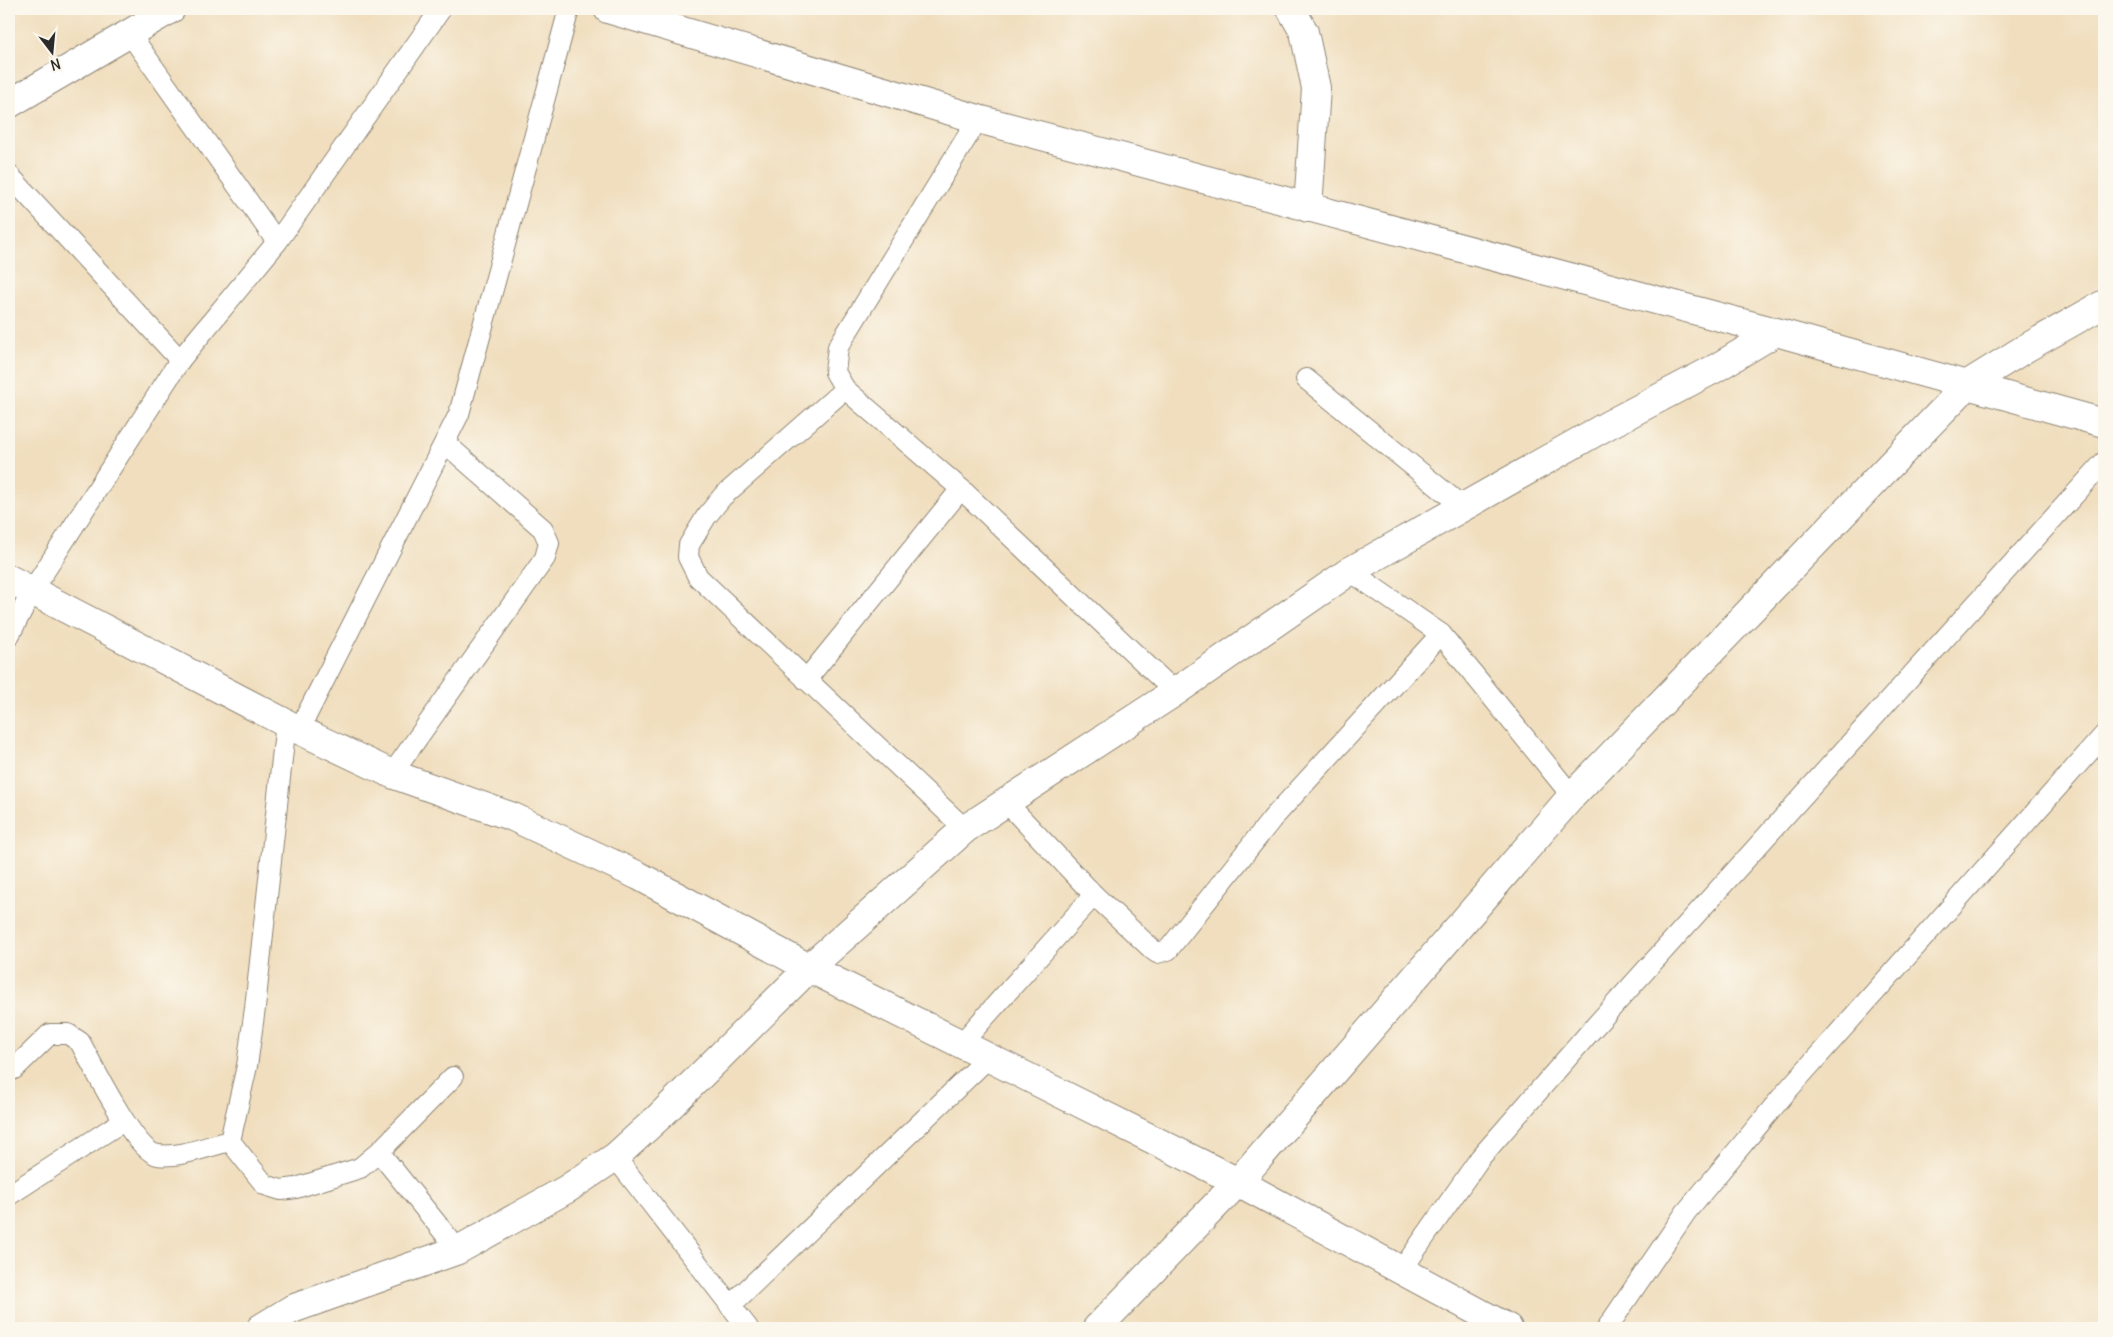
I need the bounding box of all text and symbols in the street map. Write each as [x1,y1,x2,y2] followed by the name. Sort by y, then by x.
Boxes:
[28,28,78,78] north arrow
[48,55,63,74] text: N

